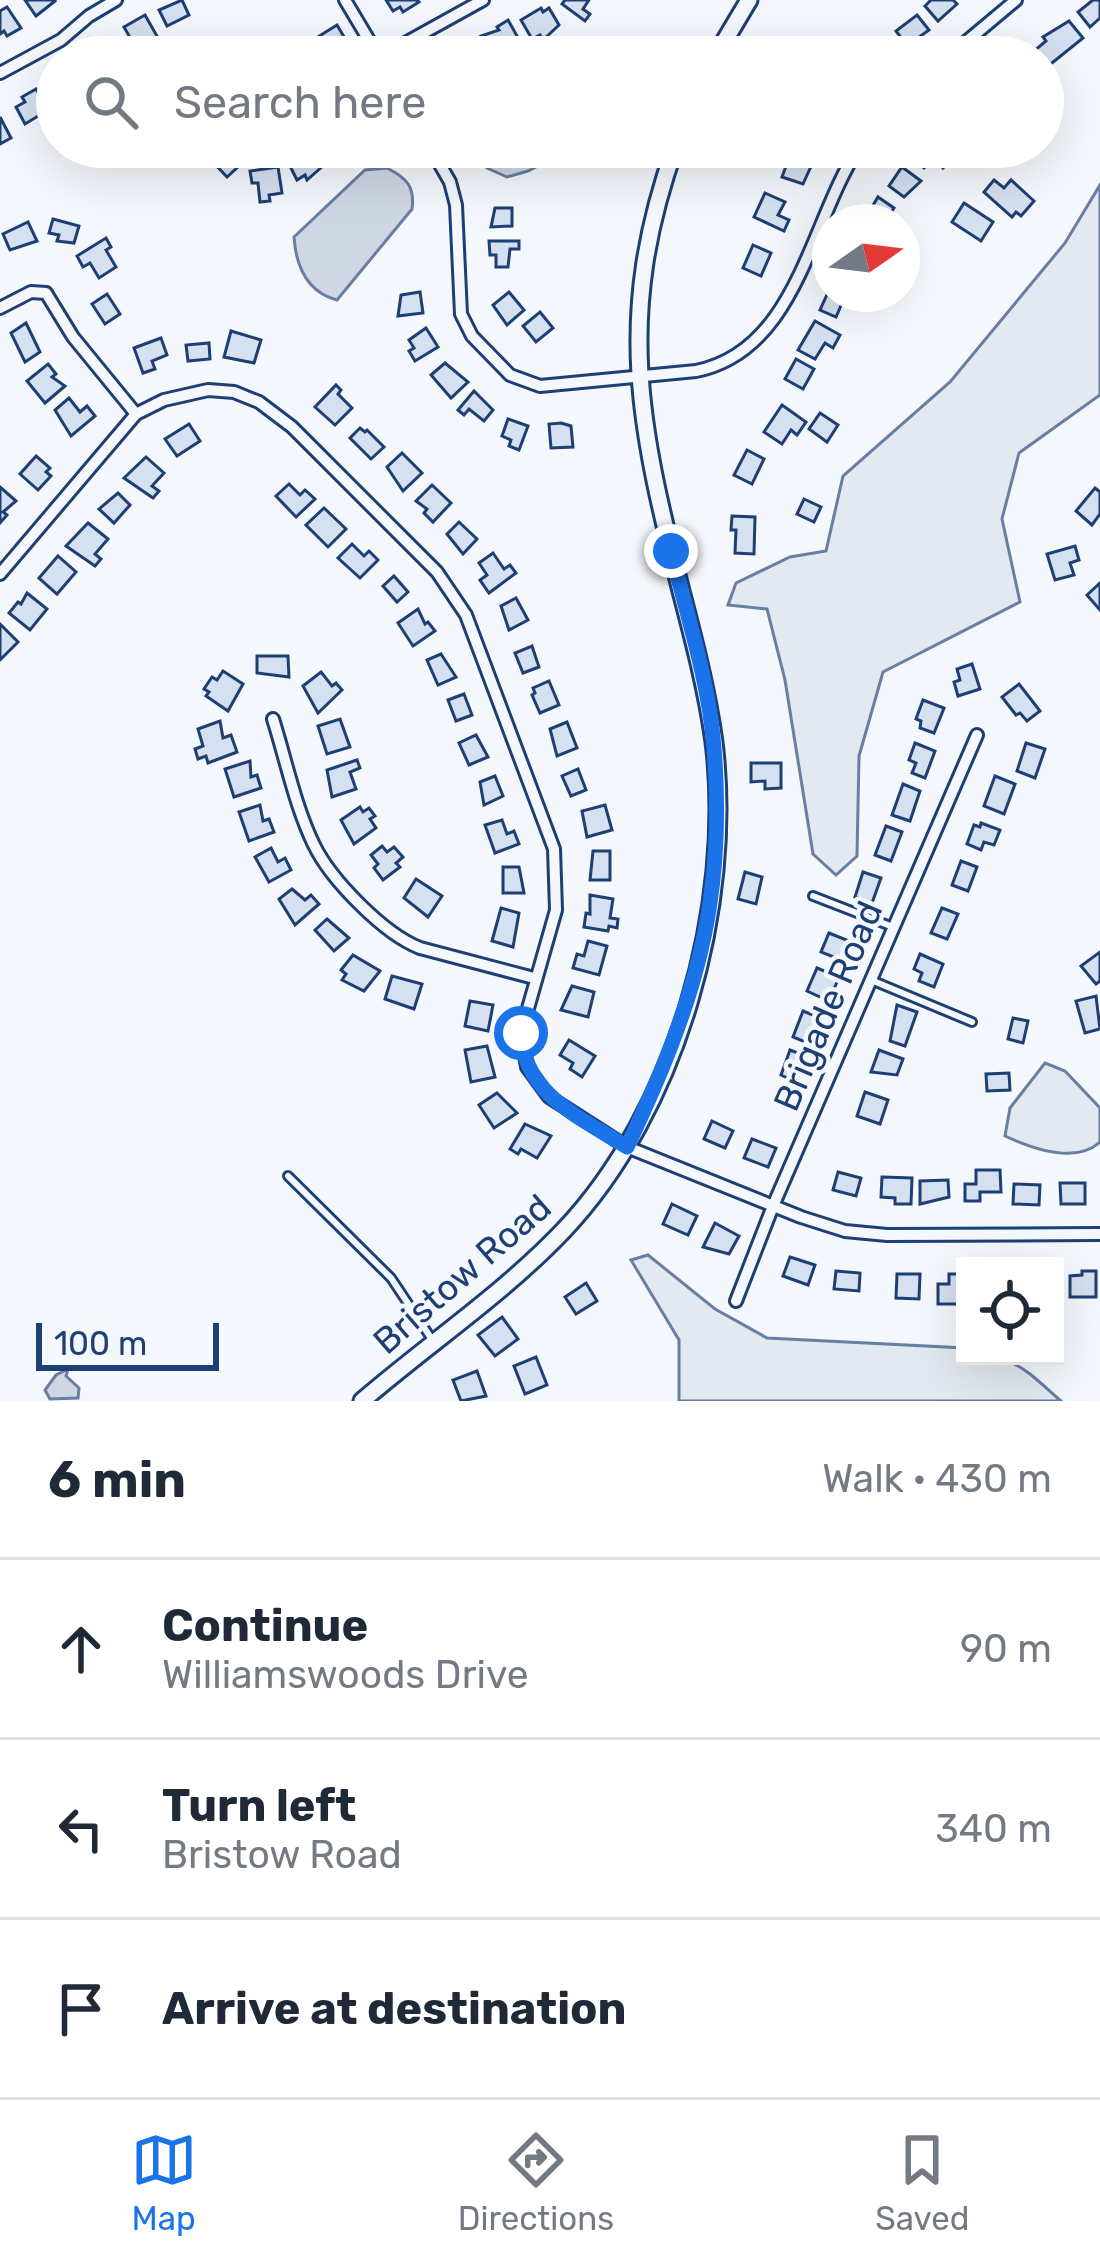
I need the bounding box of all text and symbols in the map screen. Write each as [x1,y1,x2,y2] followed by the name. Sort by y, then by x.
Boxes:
[36,36,1064,168] search box
[78,69,144,135] icon: search
[174,76,426,129] text: Search here
[812,204,920,312] north arrow
[644,524,698,578] route end
[765,895,891,1117] street label: Brigade Road
[494,1006,548,1060] route start
[364,1185,560,1363] street label: Bristow Road
[956,1257,1064,1365] map controls
[956,1257,1064,1365] button: locate
[36,1317,219,1370] scale bar
[54,1324,147,1363] text: 100 m
[48,1449,186,1510] text: 6 min
[822,1456,1052,1502] text: Walk · 430 m
[162,1599,368,1652] text: Continue
[48,1616,114,1682] icon: ahead
[960,1626,1052,1672] text: 90 m
[162,1652,529,1698] text: Williamswoods Drive
[162,1779,356,1832] text: Turn left
[48,1796,114,1862] icon: left
[935,1806,1052,1852] text: 340 m
[162,1832,402,1878] text: Bristow Road
[48,1976,114,2042] icon: arrive
[162,1982,627,2035] text: Arrive at destination
[131,2127,197,2238] tab: Map
[458,2127,614,2238] tab: Directions
[875,2127,969,2238] tab: Saved

